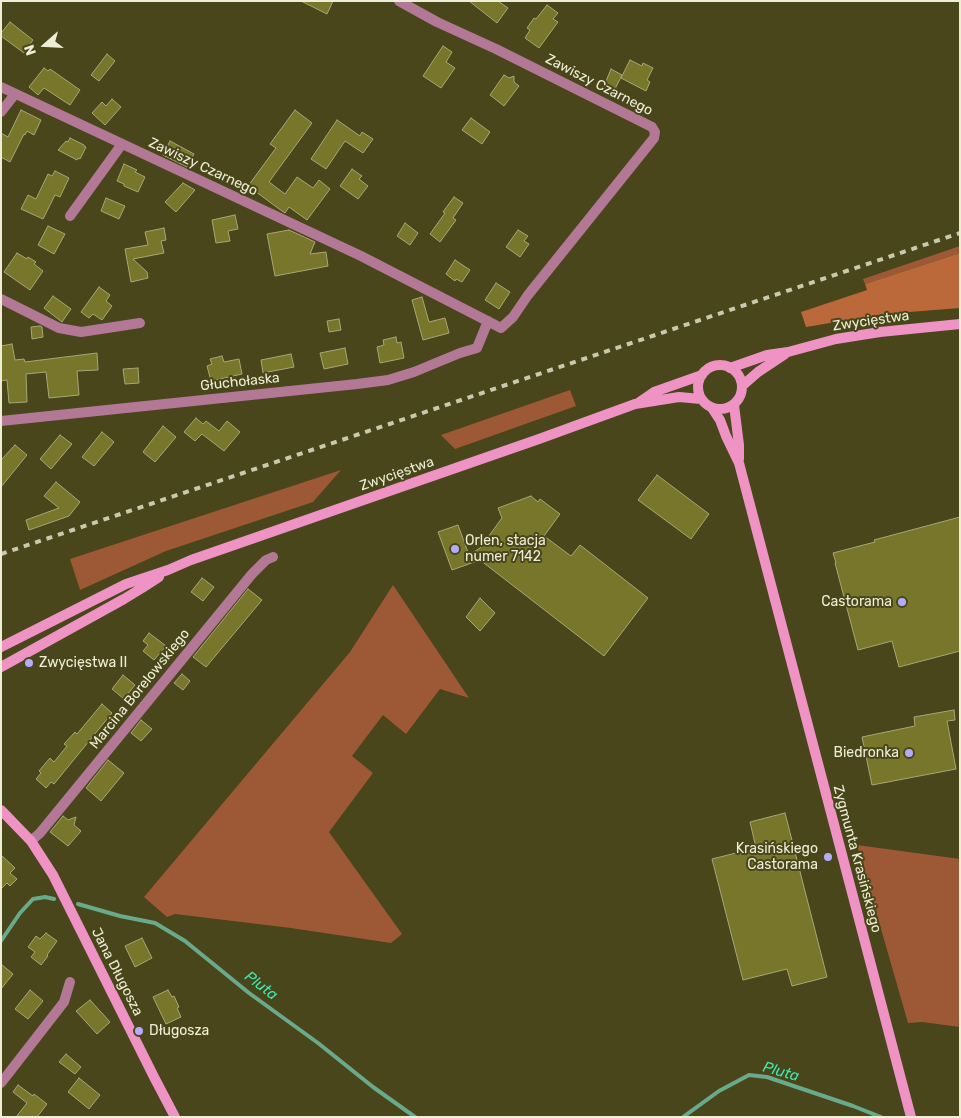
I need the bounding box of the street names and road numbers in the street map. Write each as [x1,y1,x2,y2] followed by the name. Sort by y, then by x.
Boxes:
[542,51,656,119] street label: Zawiszy Czarnego
[146,134,260,200] street label: Zawiszy Czarnego
[832,307,910,335] street label: Zwycięstwa
[200,369,280,395] street label: Głuchołaska
[358,453,436,495] street label: Zwycięstwa
[86,626,194,752] street label: Marcina Borelowskiego
[829,783,885,935] street label: Zygmunta Krasińskiego
[88,925,146,1019] street label: Jana Długosza

